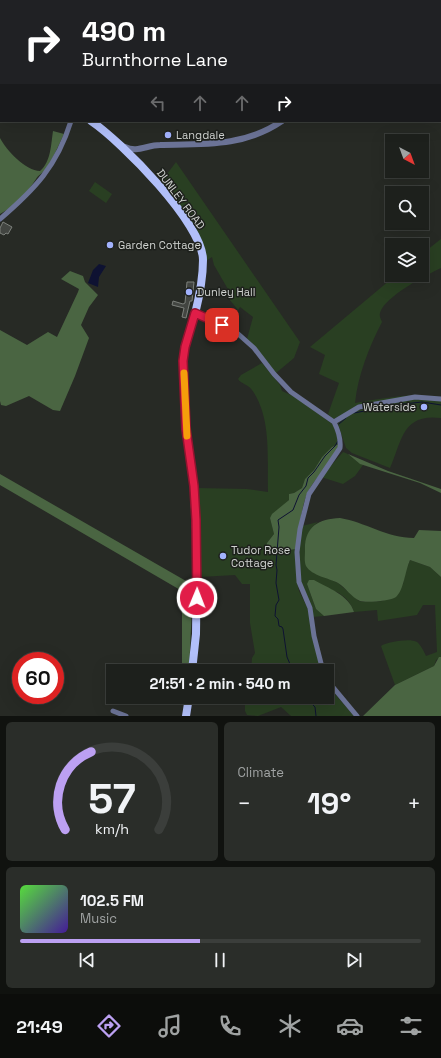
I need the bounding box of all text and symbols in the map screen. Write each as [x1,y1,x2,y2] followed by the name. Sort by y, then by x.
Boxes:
[82,13,166,49] text: 490 m
[16,16,68,68] icon: right
[82,48,228,71] text: Burnthorne Lane
[147,92,169,114] icon: left
[189,92,211,114] icon: ahead
[231,92,253,114] icon: ahead
[273,92,295,114] icon: right
[176,128,225,142] place label: Langdale
[163,130,173,140] marker: Langdale
[385,134,429,178] north arrow
[385,134,429,282] map controls
[154,166,208,232] street label: DUNLEY ROAD
[385,186,429,230] button: search
[118,238,201,252] place label: Garden Cottage
[385,238,429,282] button: layers
[105,240,115,250] marker: Garden Cottage
[197,285,255,299] place label: Dunley Hall
[184,287,194,297] marker: Dunley Hall
[205,308,239,342] pin
[211,314,233,336] icon: arrive
[363,400,416,414] place label: Waterside
[419,402,429,412] marker: Waterside
[231,543,290,570] place label: Tudor Rose Cottage
[218,551,228,561] marker: Tudor Rose Cottage
[176,577,218,619] position arrow
[12,652,64,704] speed limit sign: 60
[149,674,291,693] text: 21:51 · 2 min · 540 m
[238,764,284,781] text: Climate
[88,771,136,824] text: 57
[307,784,351,823] text: 19°
[238,789,251,817] text: −
[407,789,421,817] text: +
[95,819,129,837] text: km/h
[80,891,144,910] text: 102.5 FM
[80,910,117,927] text: Music
[76,949,98,971] icon: previous
[209,949,231,971] icon: pause
[343,949,365,971] icon: next
[95,1012,123,1040] icon: directions
[156,1012,184,1040] icon: music
[216,1012,244,1040] icon: phone
[276,1012,304,1040] icon: climate
[336,1012,364,1040] icon: car
[397,1012,425,1040] icon: filters
[16,1015,63,1038] text: 21:49

